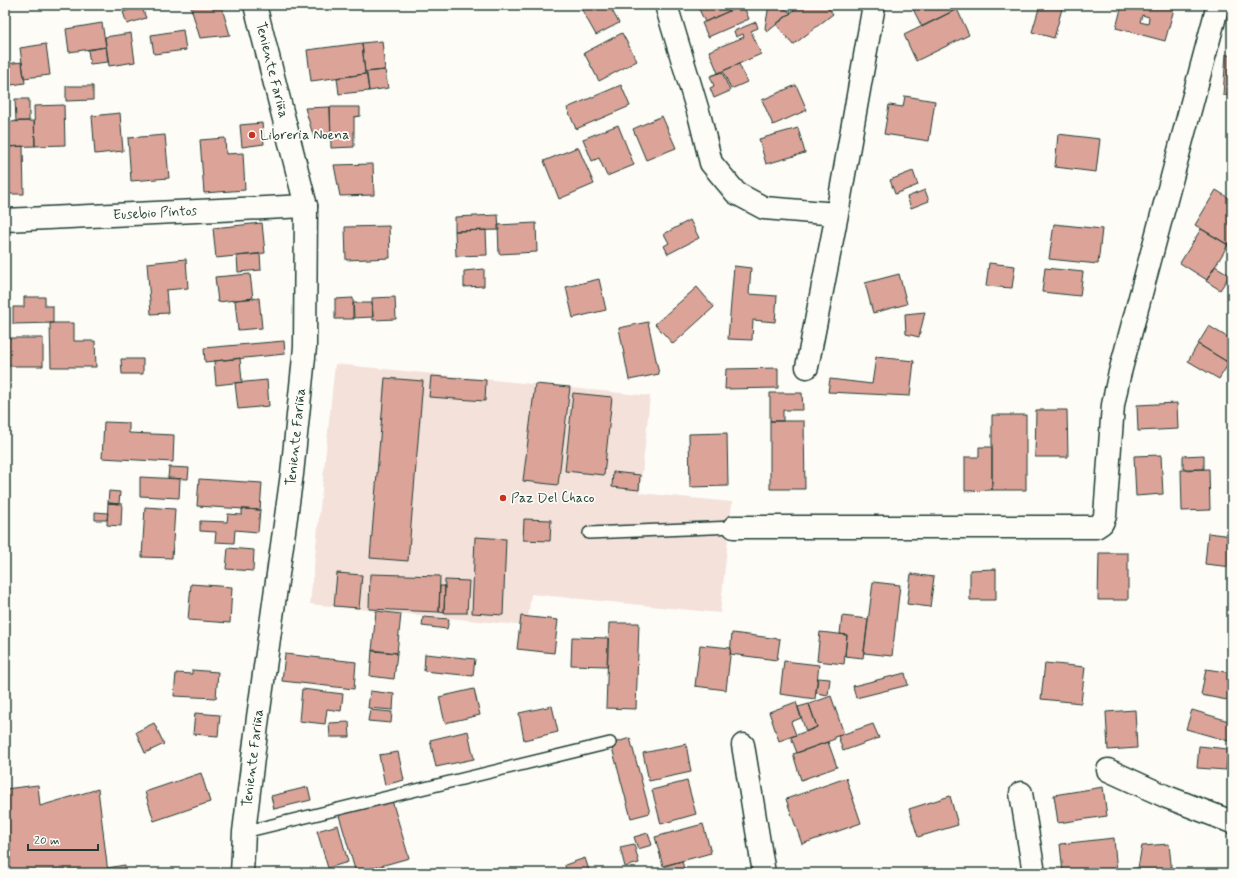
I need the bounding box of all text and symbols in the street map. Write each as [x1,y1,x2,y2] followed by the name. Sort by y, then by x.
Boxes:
[251,20,293,120] street label: Teniente Fariña
[260,126,349,144] place label: Libreria Noena
[247,130,257,140] marker: Libreria Noena
[113,202,197,224] street label: Eusebio Pintos
[282,387,310,487] street label: Teniente Fariña
[511,489,595,507] place label: Paz Del Chaco
[498,493,508,503] marker: Paz Del Chaco
[238,708,268,808] street label: Teniente Fariña
[28,826,98,852] scale bar
[34,833,60,849] text: 20 m

